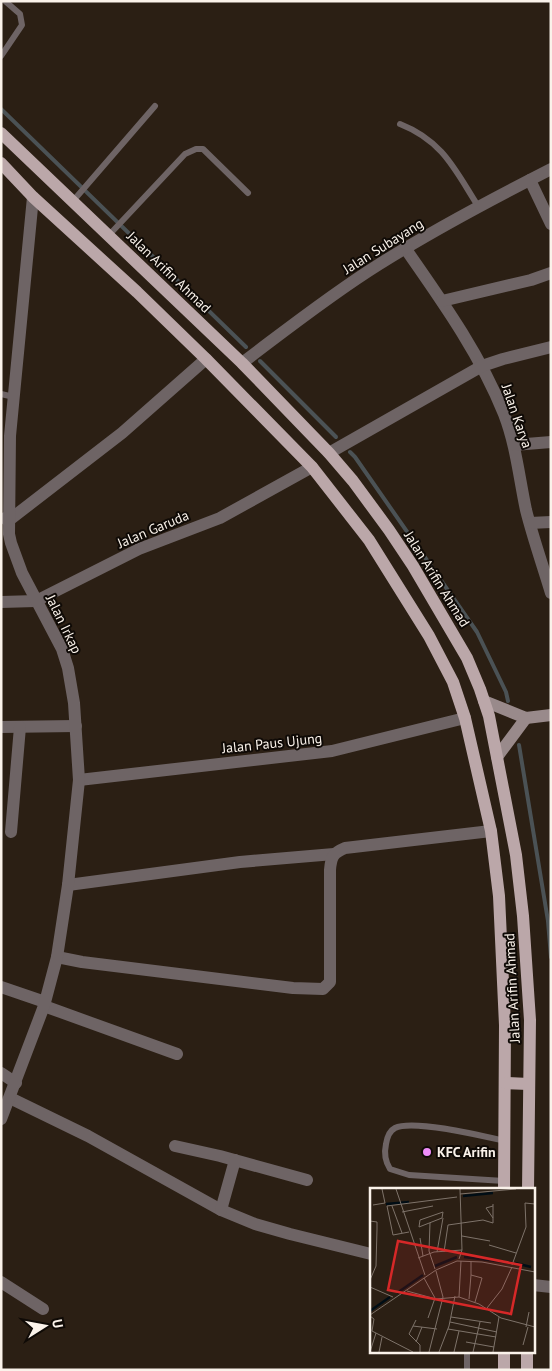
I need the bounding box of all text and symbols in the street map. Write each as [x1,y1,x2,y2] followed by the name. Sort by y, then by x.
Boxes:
[339,214,427,278] street label: Jalan Subayang
[122,227,215,317] street label: Jalan Arifin Ahmad
[497,381,536,451] street label: Jalan Karya
[114,506,191,552] street label: Jalan Garuda
[400,527,474,630] street label: Jalan Arifin Ahmad
[42,591,86,656] street label: Jalan Irkap
[220,729,323,757] street label: Jalan Paus Ujung
[500,933,524,1044] street label: Jalan Arifin Ahmad
[437,1143,496,1161] place label: KFC Arifin
[421,1146,433,1158] marker: KFC Arifin
[370,1188,534,1354] inset map
[20,1301,70,1351] north arrow
[48,1317,67,1330] text: U

